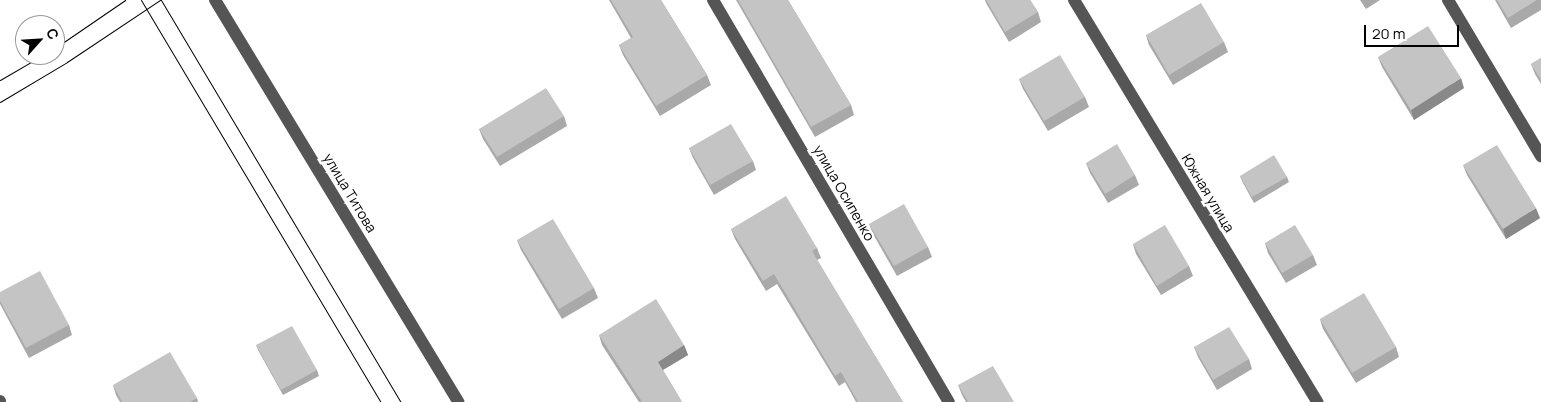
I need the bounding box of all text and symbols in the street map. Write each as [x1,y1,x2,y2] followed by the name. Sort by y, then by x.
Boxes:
[15,15,65,65] north arrow
[1366,15,1461,47] scale bar
[1372,23,1405,44] text: 20 m
[42,25,64,42] text: С
[810,142,878,244] street label: улица Осипенко
[320,150,380,236] street label: улица Титова
[1178,151,1238,235] street label: Южная улица

